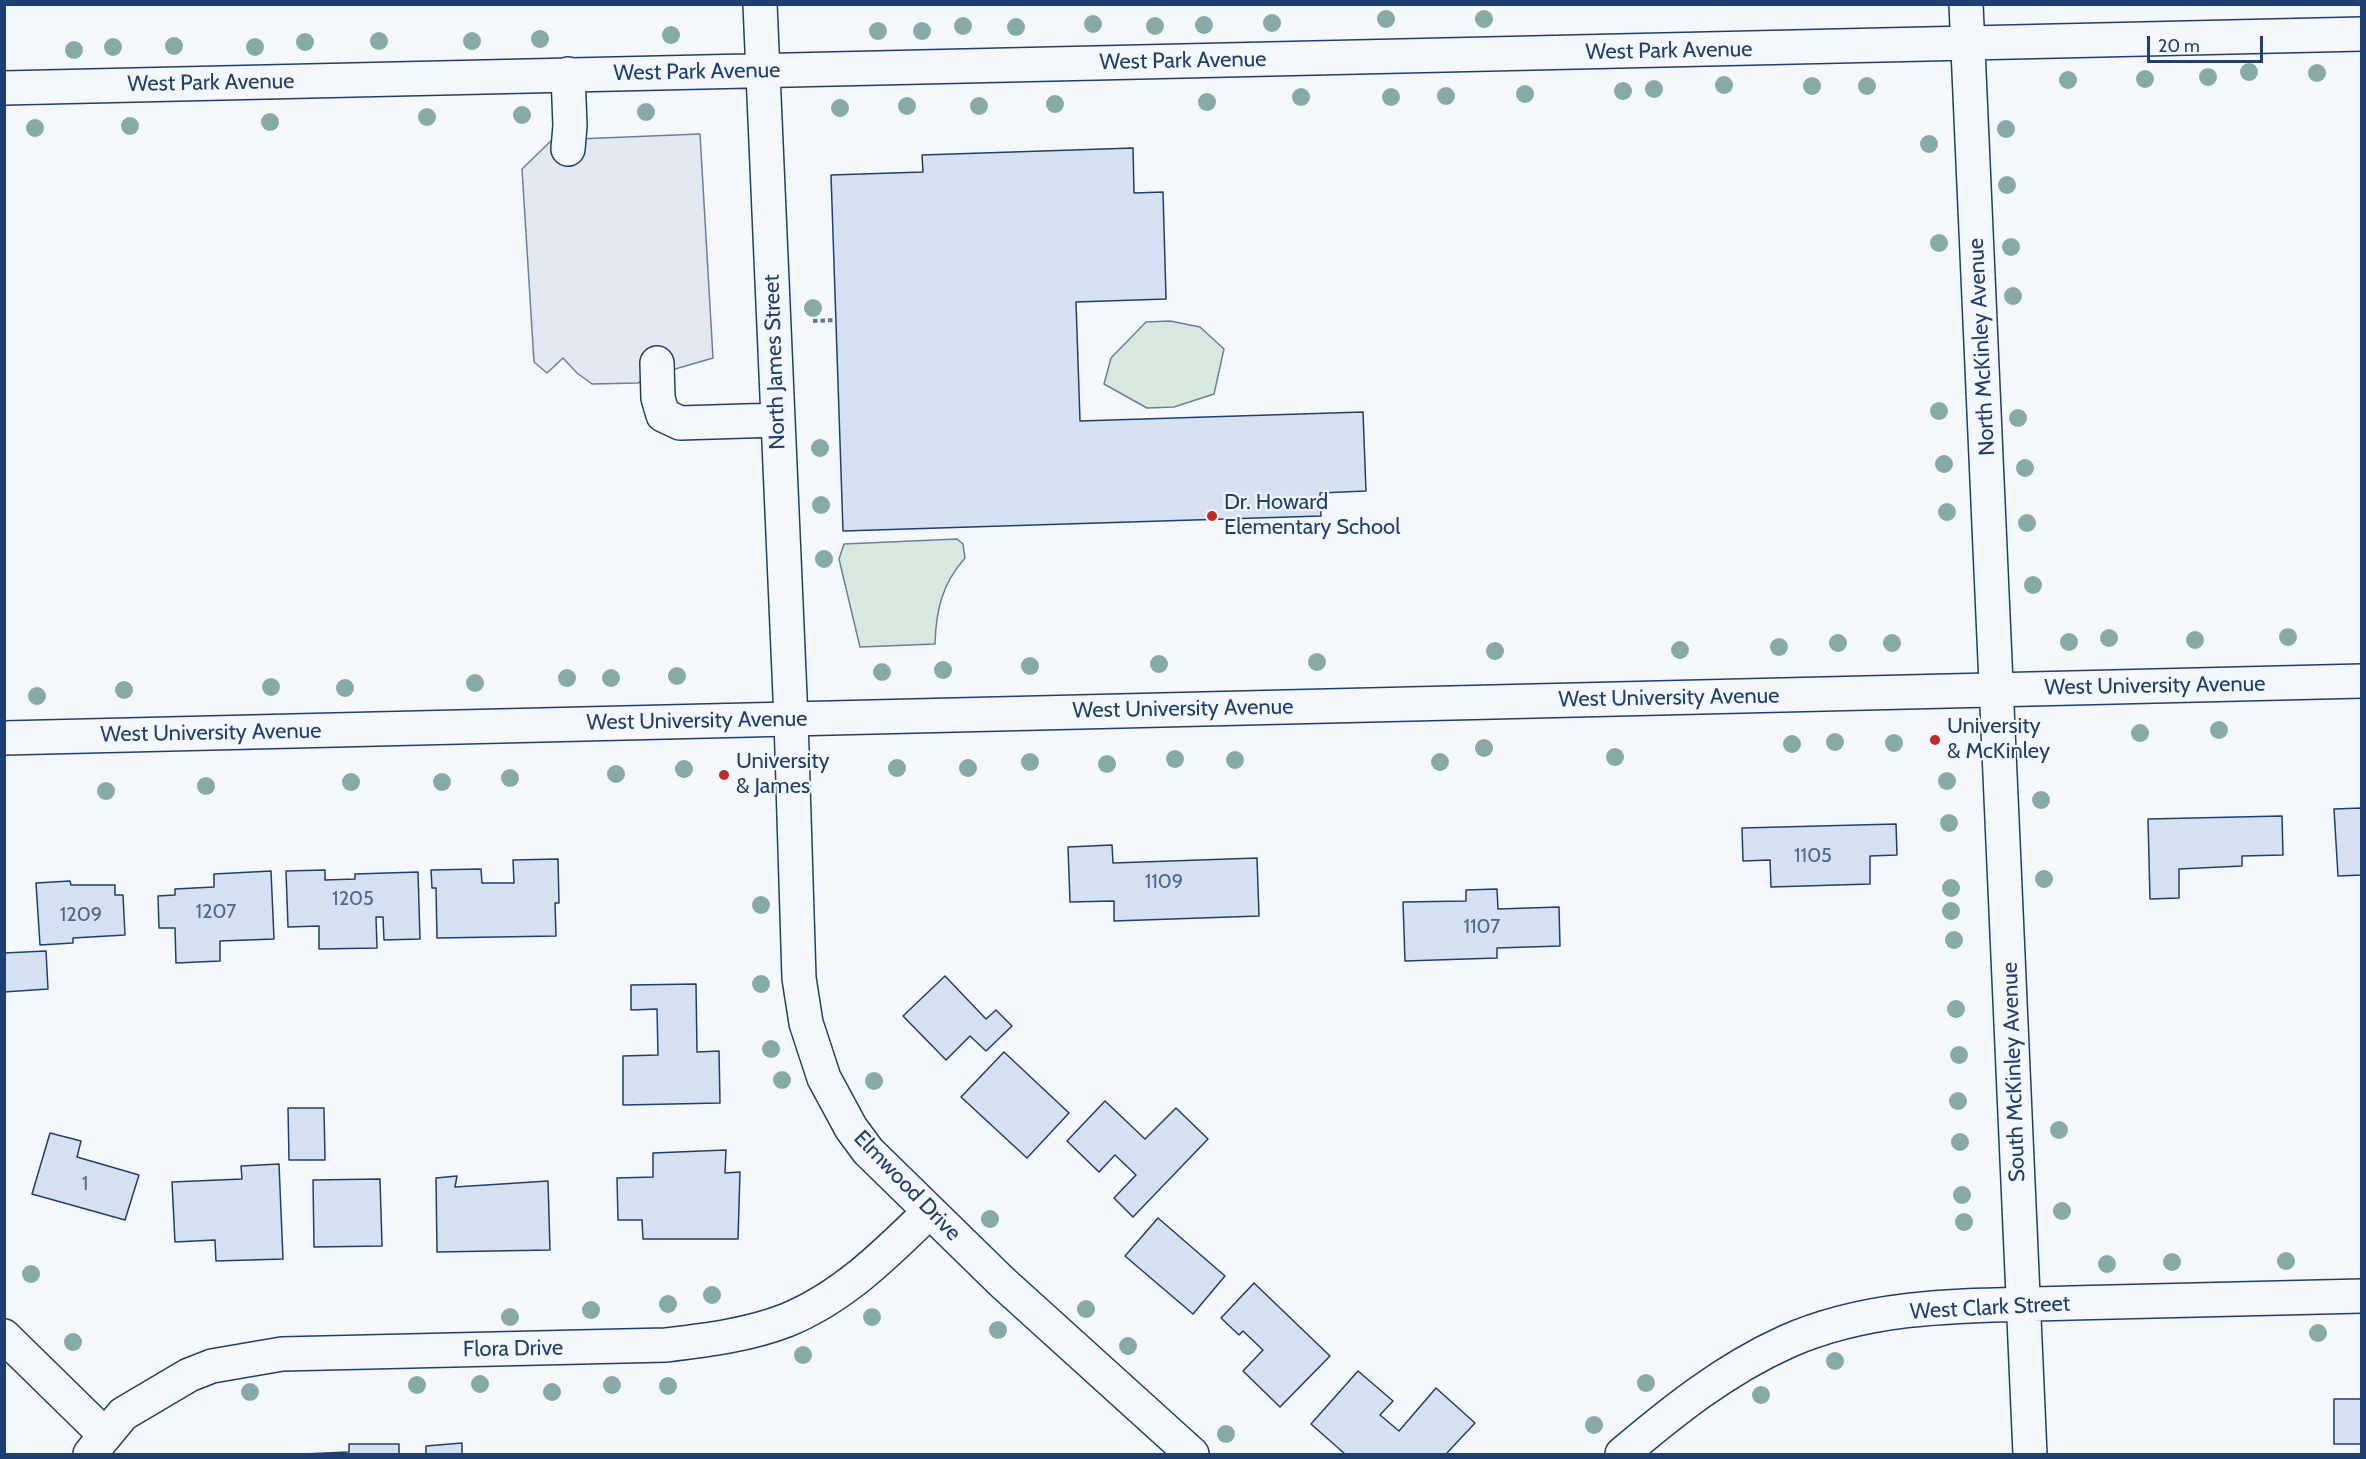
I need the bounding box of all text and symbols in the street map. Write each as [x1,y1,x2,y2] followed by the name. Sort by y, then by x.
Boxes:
[2150,24,2266,62] scale bar
[2158,35,2200,57] text: 20 m
[1585,36,1753,66] street label: West Park Avenue
[1099,46,1267,76] street label: West Park Avenue
[613,57,781,87] street label: West Park Avenue
[127,68,295,98] street label: West Park Avenue
[1963,238,2001,456] street label: North McKinley Avenue
[759,274,791,450] street label: North James Street
[1224,490,1400,542] place label: Dr. Howard Elementary School
[1205,509,1219,523] marker: Dr. Howard Elementary School
[2044,671,2266,701] street label: West University Avenue
[1558,683,1780,713] street label: West University Avenue
[1072,694,1294,724] street label: West University Avenue
[586,706,808,736] street label: West University Avenue
[1947,714,2050,766] place label: University & McKinley
[100,718,322,748] street label: West University Avenue
[1928,733,1942,747] marker: University & McKinley
[736,749,830,800] place label: University & James
[717,768,731,782] marker: University & James
[1794,844,1832,868] house number: 1105
[1145,870,1183,894] house number: 1109
[332,887,374,911] house number: 1205
[196,900,236,924] house number: 1207
[60,903,102,927] house number: 1209
[1464,915,1500,939] house number: 1107
[1997,962,2031,1182] street label: South McKinley Avenue
[848,1125,966,1247] street label: Elmwood Drive
[82,1172,88,1196] house number: 1
[1909,1291,2071,1325] street label: West Clark Street
[463,1335,563,1363] street label: Flora Drive

